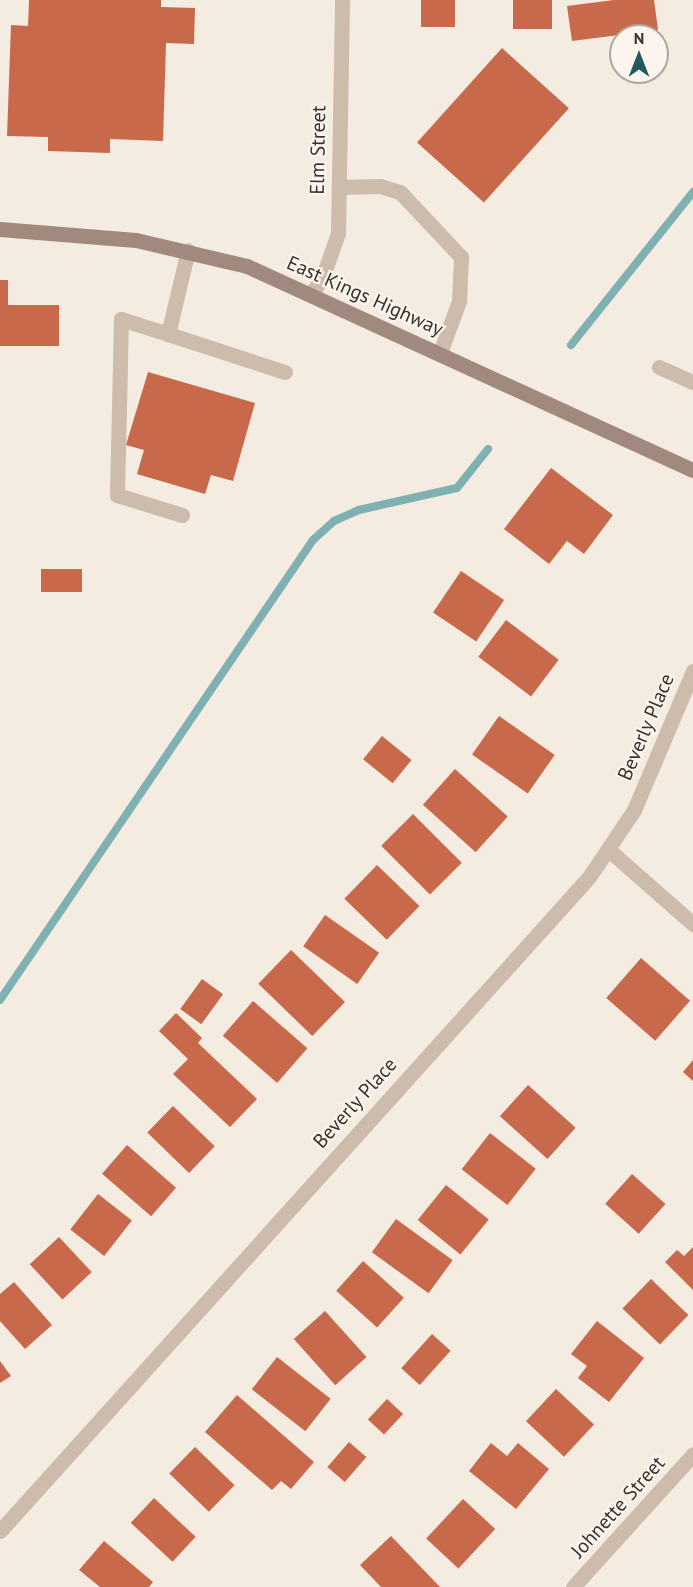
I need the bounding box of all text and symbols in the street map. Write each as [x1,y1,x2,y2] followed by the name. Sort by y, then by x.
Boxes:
[609,24,669,84] north arrow
[634,28,644,48] text: N
[305,105,331,195] street label: Elm Street
[283,251,447,341] street label: East Kings Highway
[613,670,679,784] street label: Beverly Place
[308,1053,402,1153] street label: Beverly Place
[566,1451,670,1563] street label: Johnette Street

